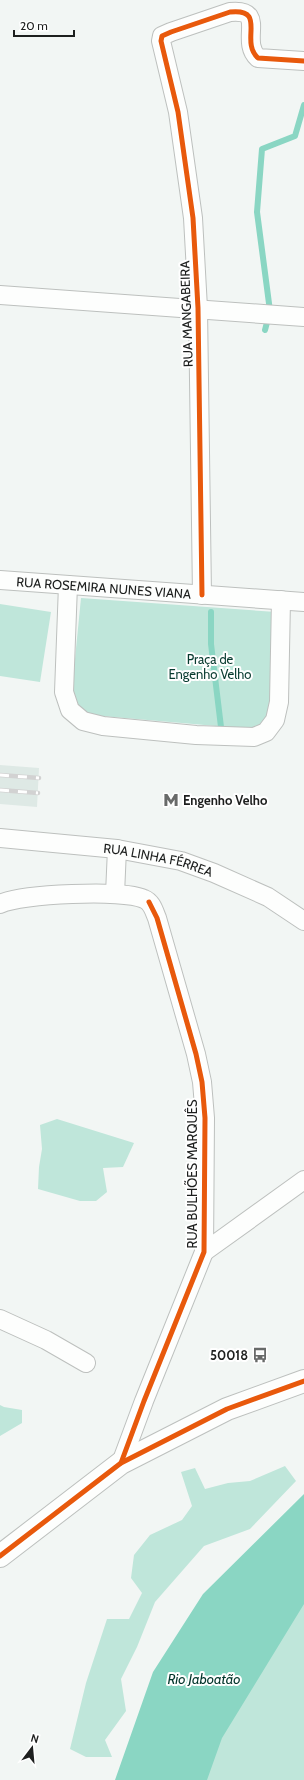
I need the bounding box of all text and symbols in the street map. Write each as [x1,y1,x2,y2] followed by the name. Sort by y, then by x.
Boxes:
[14,12,74,38] scale bar
[20,18,48,33] text: 20 m
[176,260,196,368] street label: RUA MANGABEIRA
[16,573,192,602] street label: RUA ROSEMIRA NUNES VIANA
[169,651,251,682] park label: Praça de Engenho Velho
[162,791,180,809] metro station icon: Engenho Velho
[183,792,268,808] place label: Engenho Velho
[103,840,215,880] street label: RUA LINHA FÉRREA
[184,1099,200,1249] street label: RUA BULHÕES MARQUÊS
[251,1346,269,1364] bus stop icon: 50018
[210,1347,248,1363] place label: 50018
[168,1670,240,1688] water label: Rio Jaboatão
[12,1728,52,1768] north arrow
[29,1731,40,1746] text: N

